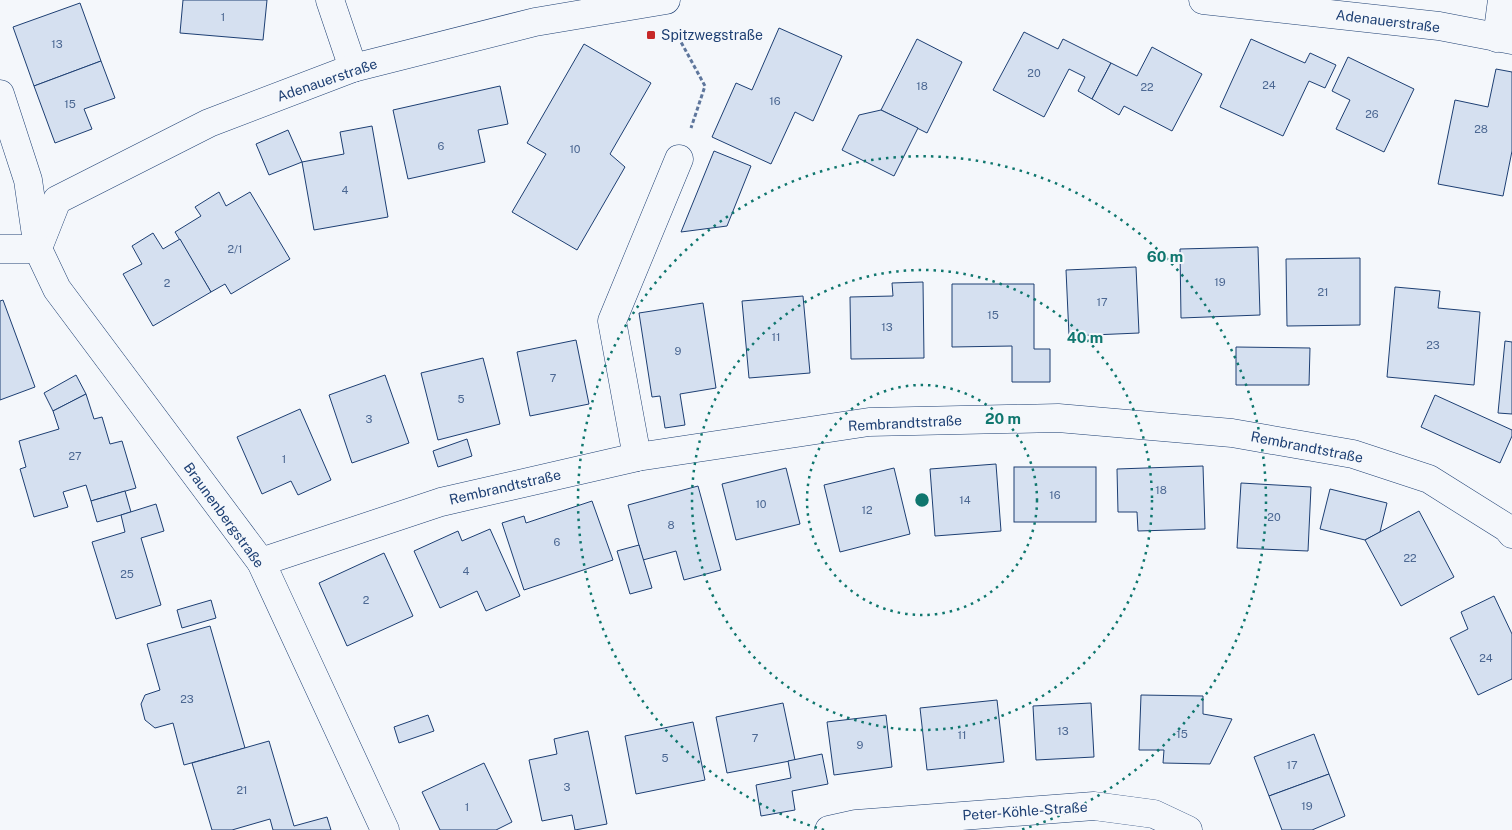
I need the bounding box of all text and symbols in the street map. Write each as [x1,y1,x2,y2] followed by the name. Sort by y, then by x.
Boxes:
[1335,7,1441,35] street label: Adenauerstraße
[221,11,225,23] house number: 1
[661,27,763,43] place label: Spitzwegstraße
[645,29,657,41] marker: Spitzwegstraße
[51,38,63,50] house number: 13
[275,55,379,105] street label: Adenauerstraße
[1027,67,1041,79] house number: 20
[1262,79,1276,91] house number: 24
[916,80,928,92] house number: 18
[1140,81,1154,93] house number: 22
[769,95,781,107] house number: 16
[64,98,76,110] house number: 15
[1365,108,1379,120] house number: 26
[1474,123,1488,135] house number: 28
[438,140,445,152] house number: 6
[569,143,581,155] house number: 10
[342,184,349,196] house number: 4
[228,243,242,255] house number: 2/1
[1147,248,1183,265] text: 60 m
[1214,276,1226,288] house number: 19
[164,277,171,289] house number: 2
[1317,286,1329,298] house number: 21
[1096,296,1108,308] house number: 17
[987,309,999,321] house number: 15
[881,321,893,333] house number: 13
[1067,329,1103,346] text: 40 m
[772,331,780,343] house number: 11
[1426,339,1440,351] house number: 23
[675,345,682,357] house number: 9
[550,372,557,384] house number: 7
[457,393,465,405] house number: 5
[985,410,1021,427] text: 20 m
[848,412,962,434] street label: Rembrandtstraße
[366,413,373,425] house number: 3
[1250,428,1365,466] street label: Rembrandtstraße
[68,450,82,462] house number: 27
[282,453,286,465] house number: 1
[180,459,268,571] street label: Braunenbergstraße
[448,466,562,508] street label: Rembrandtstraße
[1155,484,1167,496] house number: 18
[1049,489,1061,501] house number: 16
[913,491,931,509] centre of rings
[959,494,971,506] house number: 14
[755,498,767,510] house number: 10
[861,504,873,516] house number: 12
[1267,511,1281,523] house number: 20
[667,519,675,531] house number: 8
[554,536,561,548] house number: 6
[1403,552,1417,564] house number: 22
[463,565,470,577] house number: 4
[120,568,134,580] house number: 25
[363,594,370,606] house number: 2
[1479,652,1493,664] house number: 24
[180,693,194,705] house number: 23
[1057,725,1069,737] house number: 13
[1176,728,1188,740] house number: 15
[958,729,966,741] house number: 11
[752,732,759,744] house number: 7
[857,739,864,751] house number: 9
[661,752,669,764] house number: 5
[1286,759,1298,771] house number: 17
[564,781,571,793] house number: 3
[236,784,248,796] house number: 21
[962,799,1088,823] street label: Peter-Köhle-Straße
[1301,800,1313,812] house number: 19
[465,801,469,813] house number: 1

